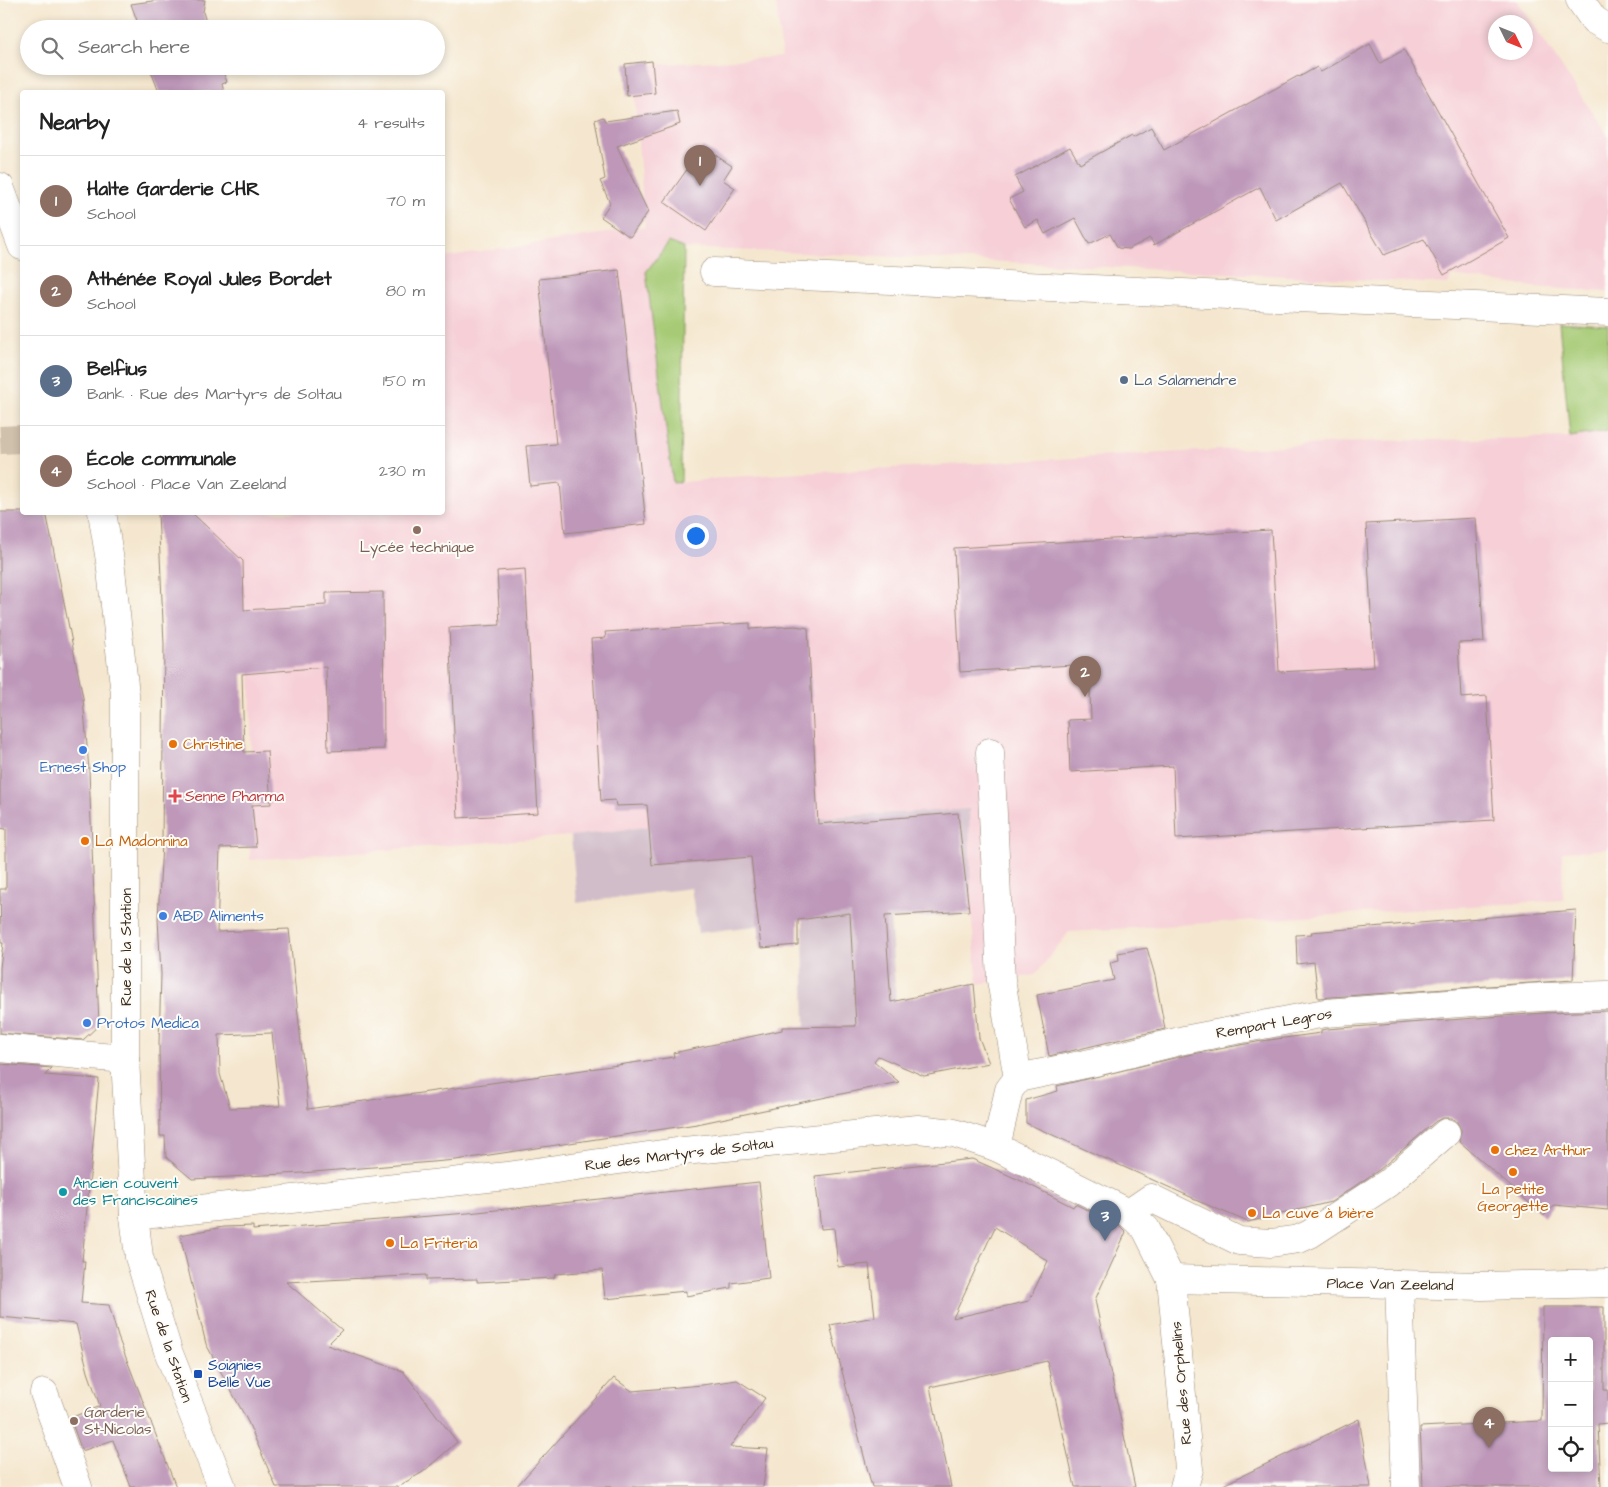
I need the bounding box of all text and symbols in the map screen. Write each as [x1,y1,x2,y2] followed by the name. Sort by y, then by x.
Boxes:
[1488,15,1533,60] north arrow
[20,20,445,75] search box
[38,34,66,62] icon: search
[78,34,190,61] text: Search here
[40,108,110,137] text: Nearby
[357,112,425,134] text: 4 results
[684,145,716,186] pin: 1
[87,176,260,203] text: Halte Garderie CHR
[55,190,57,212] text: 1
[386,190,425,212] text: 70 m
[87,203,136,225] text: School
[87,266,332,293] text: Athénée Royal Jules Bordet
[51,280,61,302] text: 2
[386,280,425,302] text: 80 m
[87,293,136,315] text: School
[87,356,147,383] text: Belfius
[52,370,60,392] text: 3
[383,370,425,392] text: 150 m
[1134,370,1237,391] place label: La Salamendre
[1118,374,1130,386] marker: La Salamendre
[87,383,342,405] text: Bank · Rue des Martyrs de Soltau
[87,446,236,473] text: École communale
[51,460,61,482] text: 4
[379,460,425,482] text: 230 m
[87,473,286,495] text: School · Place Van Zeeland
[683,523,709,549] your location
[411,524,423,536] marker: Lycée technique
[360,537,474,559] place label: Lycée technique
[1069,656,1101,697] pin: 2
[183,734,243,755] place label: Christine
[167,738,179,750] marker: Christine
[77,744,89,756] marker: Ernest Shop
[40,757,126,778] place label: Ernest Shop
[185,786,284,807] place label: Senne Pharma
[169,790,181,802] marker: Senne Pharma
[95,831,188,852] place label: La Madonnina
[79,835,91,847] marker: La Madonnina
[116,888,137,1006] street label: Rue de la Station
[173,906,265,927] place label: ABD Aliments
[157,910,169,922] marker: ABD Aliments
[1215,1003,1334,1045] street label: Rempart Legros
[97,1013,199,1034] place label: Protos Medica
[81,1017,93,1029] marker: Protos Medica
[584,1132,775,1177] street label: Rue des Martyrs de Soltau
[1505,1140,1591,1161] place label: chez Arthur
[1489,1144,1501,1156] marker: chez Arthur
[1507,1166,1519,1178] marker: La petite Georgette
[73,1173,198,1211] place label: Ancien couvent des Franciscaines
[1477,1179,1549,1218] place label: La petite Georgette
[57,1186,69,1198] marker: Ancien couvent des Franciscaines
[1089,1200,1121,1241] pin: 3
[1262,1203,1374,1224] place label: La cuve à bière
[1246,1207,1258,1219] marker: La cuve à bière
[400,1233,478,1254] place label: La Friteria
[384,1237,396,1249] marker: La Friteria
[1326,1273,1454,1296] street label: Place Van Zeeland
[139,1287,198,1406] street label: Rue de la Station
[1166,1320,1197,1445] street label: Rue des Orphelins
[1548,1337,1593,1472] map controls
[1548,1337,1593,1382] button: +
[208,1355,271,1393] place label: Soignies Belle Vue
[192,1368,204,1380] marker: Soignies Belle Vue
[1548,1382,1593,1427] button: −
[84,1402,152,1440] place label: Garderie St-Nicolas
[1473,1407,1505,1448] pin: 4
[68,1415,80,1427] marker: Garderie St-Nicolas
[1548,1427,1593,1472] button: locate

